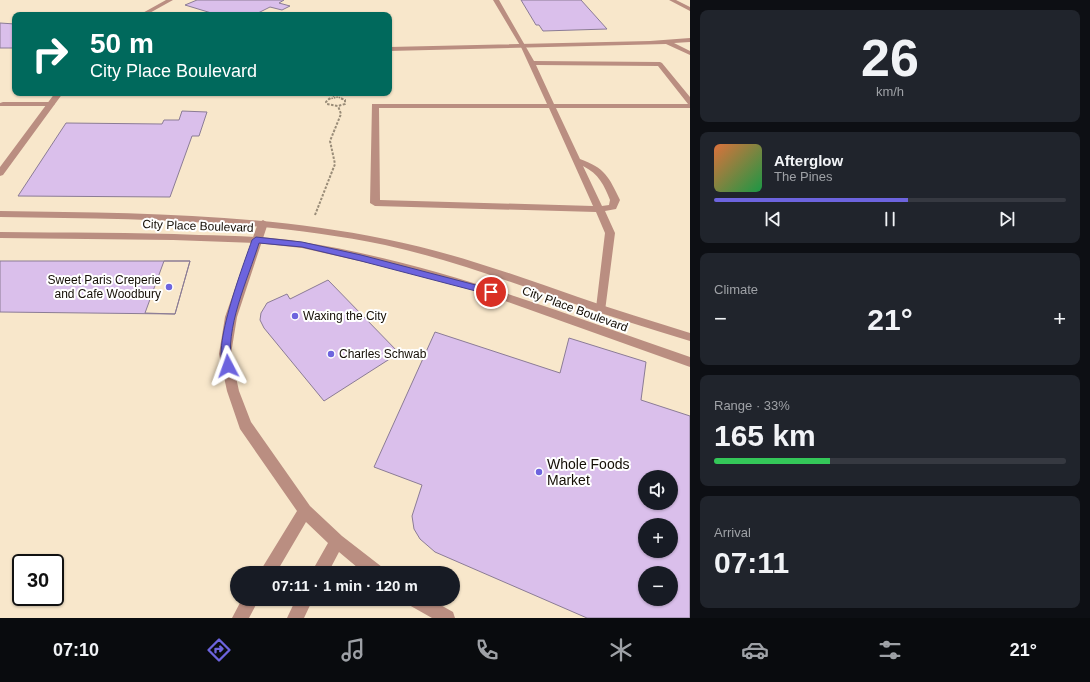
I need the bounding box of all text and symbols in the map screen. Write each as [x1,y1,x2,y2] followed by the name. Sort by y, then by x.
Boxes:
[24,28,76,80] icon: right
[90,28,154,59] text: 50 m
[861,29,919,87] text: 26
[90,61,257,81] text: City Place Boulevard
[876,84,904,99] text: km/h
[774,152,843,169] text: Afterglow
[774,169,833,184] text: The Pines
[762,208,784,230] icon: previous
[879,208,901,230] icon: pause
[996,208,1018,230] icon: next
[142,217,254,235] street label: City Place Boulevard
[48,273,161,301] place label: Sweet Paris Creperie and Cafe Woodbury
[474,275,508,309] pin
[480,281,502,303] icon: arrive
[164,282,174,292] marker: Sweet Paris Creperie and Cafe Woodbury
[714,282,758,297] text: Climate
[520,283,630,335] street label: City Place Boulevard
[867,303,913,336] text: 21°
[714,306,727,331] text: −
[1053,306,1066,331] text: +
[303,309,387,323] place label: Waxing the City
[290,311,300,321] marker: Waxing the City
[207,345,249,387] position arrow
[339,347,427,361] place label: Charles Schwab
[326,349,336,359] marker: Charles Schwab
[714,398,790,413] text: Range · 33%
[714,419,816,452] text: 165 km
[547,456,629,488] place label: Whole Foods Market
[534,467,544,477] marker: Whole Foods Market
[638,470,678,606] map controls
[638,470,678,510] button: sound
[638,518,678,558] button: +
[714,525,751,540] text: Arrival
[714,546,789,579] text: 07:11
[12,554,64,606] speed limit sign: 30
[638,566,678,606] button: −
[272,577,418,594] text: 07:11 · 1 min · 120 m
[205,636,233,664] icon: directions
[339,636,367,664] icon: music
[473,636,501,664] icon: phone
[607,636,635,664] icon: climate
[741,636,769,664] icon: car
[876,636,904,664] icon: filters
[53,640,99,660] text: 07:10
[1010,640,1037,660] text: 21°

